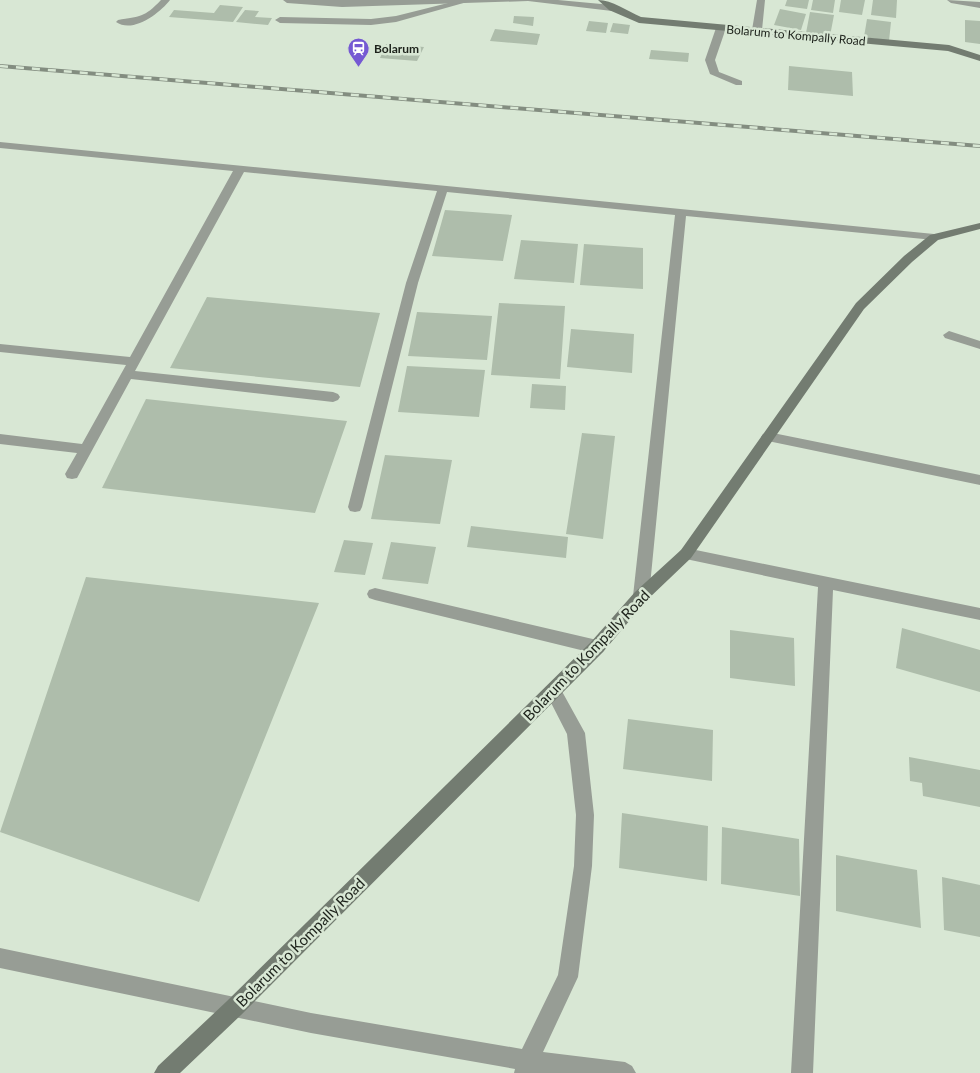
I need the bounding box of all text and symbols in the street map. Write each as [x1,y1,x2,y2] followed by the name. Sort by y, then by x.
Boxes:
[726,21,866,49] street label: Bolarum to Kompally Road
[346,36,370,67] station icon: Bolarum
[374,41,419,56] place label: Bolarum
[519,586,653,724] street label: Bolarum to Kompally Road
[232,874,368,1010] street label: Bolarum to Kompally Road

